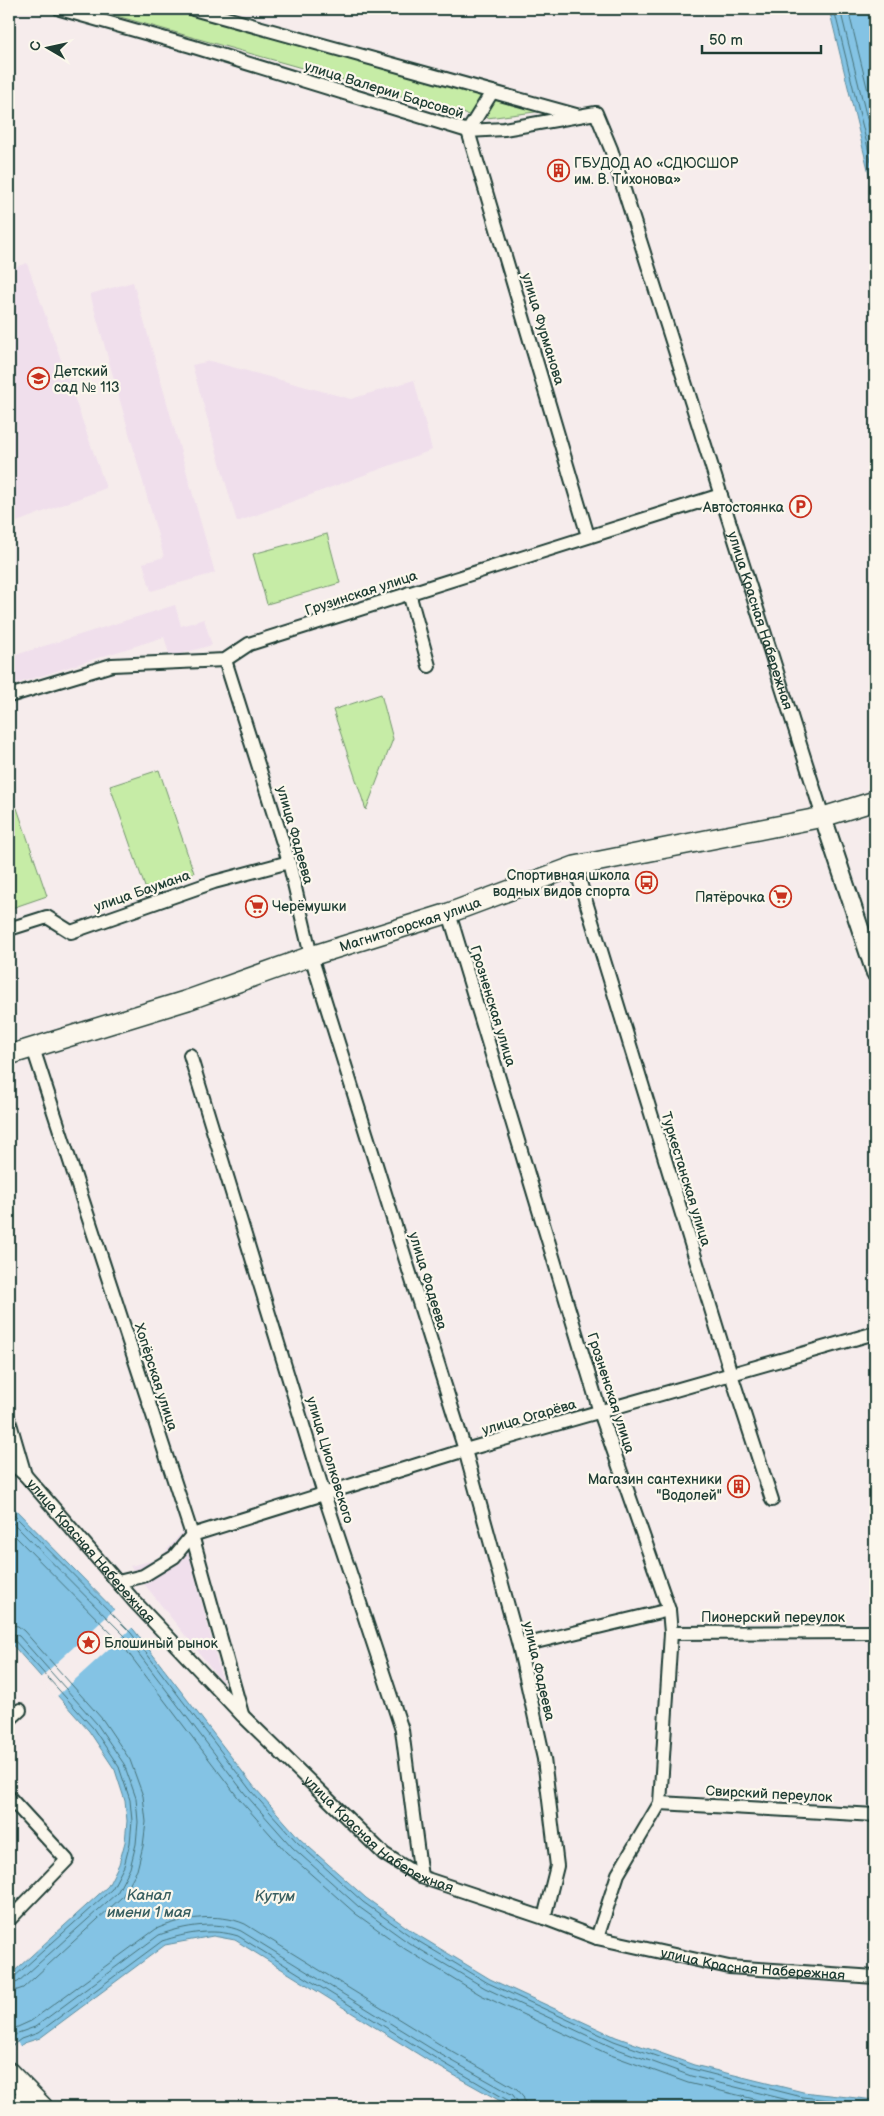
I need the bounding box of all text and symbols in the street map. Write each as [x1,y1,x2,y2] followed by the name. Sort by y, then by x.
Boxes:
[22,22,72,72] north arrow
[702,22,820,54] scale bar
[709,31,743,50] text: 50 m
[26,40,45,52] text: С
[302,58,466,122] street label: улица Валерии Барсовой
[574,155,739,188] place label: ГБУДОД АО «СДЮСШОР им. В. Тихонова»
[546,159,570,183] building icon: ГБУДОД АО «СДЮСШОР им. В. Тихонова»
[518,271,568,388] street label: улица Фурманова
[54,363,120,396] place label: Детский сад № 113
[26,367,50,391] school or university icon: Детский сад № 113
[788,495,812,519] parking icon: Автостоянка
[702,499,785,516] place label: Автостоянка
[724,529,797,712] street label: улица Красная Набережная
[303,567,420,619] street label: Грузинская улица
[273,784,317,887] street label: улица Фадеева
[92,866,193,915] street label: улица Баумана
[493,867,631,900] place label: Спортивная школа водных видов спорта
[634,871,658,895] bus stop icon: Спортивная школа водных видов спорта
[769,885,793,909] supermarket icon: Пятёрочка
[695,889,766,906] place label: Пятёрочка
[337,893,484,955] street label: Магнитогорская улица
[244,894,268,918] supermarket icon: Черёмушки
[272,898,346,915] place label: Черёмушки
[466,943,520,1069] street label: Грозненская улица
[657,1110,715,1249] street label: Туркестанская улица
[405,1230,451,1333] street label: улица Фадеева
[131,1321,182,1434] street label: Хопёрская улица
[583,1331,639,1456] street label: Грозненская улица
[303,1394,357,1526] street label: улица Циолковского
[480,1395,579,1439] street label: улица Огарёва
[588,1471,722,1504] place label: Магазин сантехники "Водолей"
[24,1475,159,1627] street label: улица Красная Набережная
[726,1475,750,1499] building icon: Магазин сантехники "Водолей"
[701,1609,845,1626] street label: Пионерский переулок
[519,1620,559,1723] street label: улица Фадеева
[76,1631,100,1655] place icon: Блошиный рынок
[104,1635,219,1652] place label: Блошиный рынок
[300,1772,456,1896] street label: улица Красная Набережная
[705,1782,833,1806] street label: Свирский переулок
[107,1886,192,1922] water label: Канал имени 1 мая
[255,1887,295,1906] water label: Кутум
[659,1944,846,1983] street label: улица Красная Набережная

